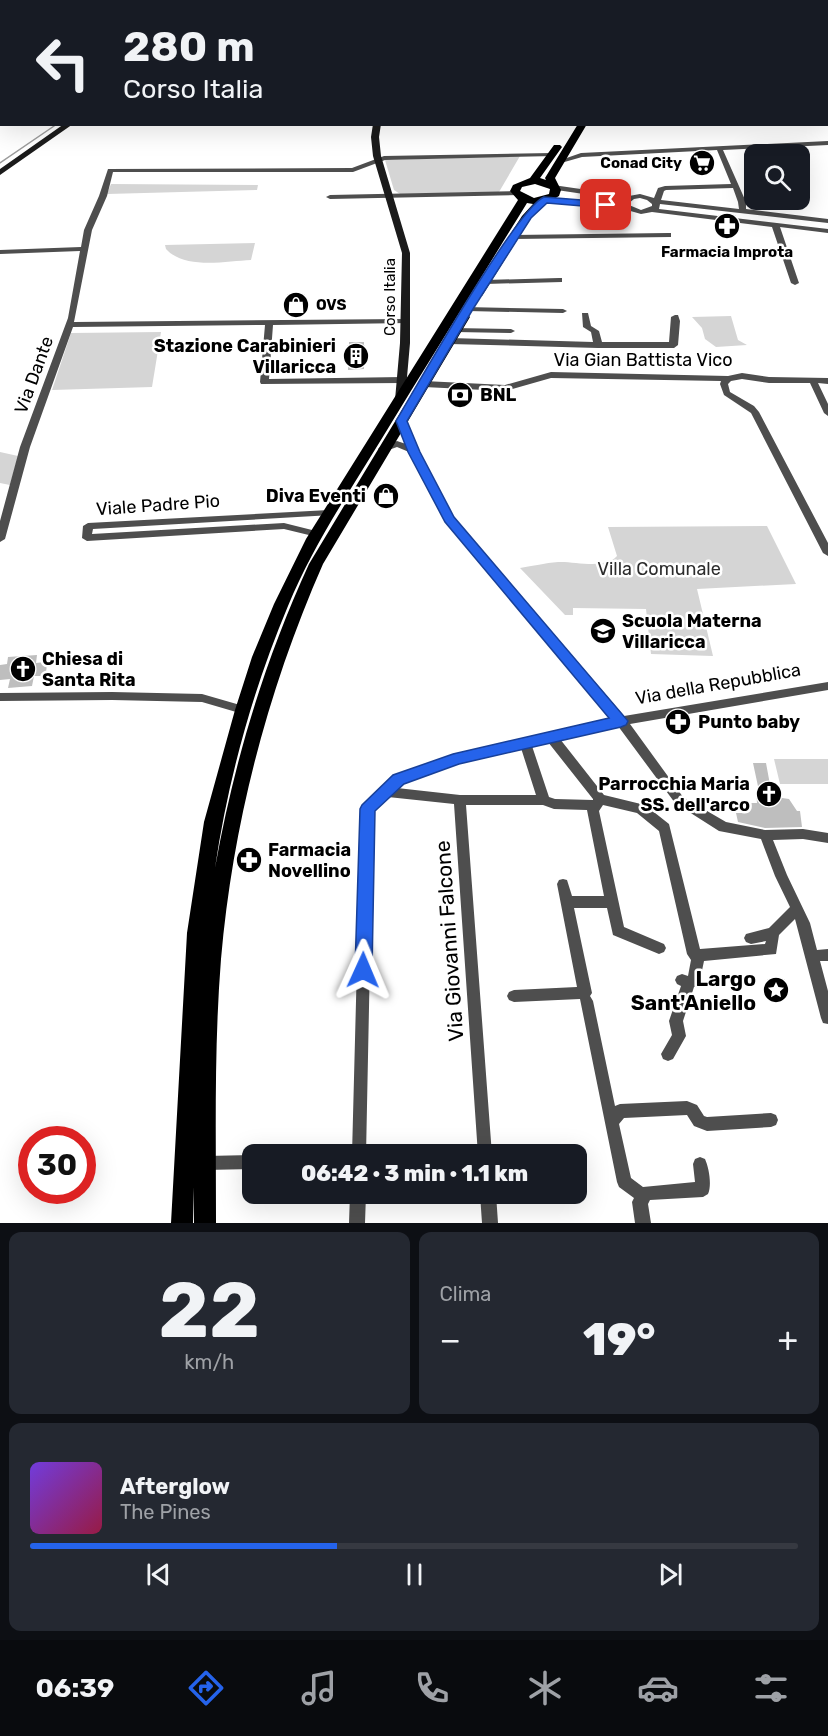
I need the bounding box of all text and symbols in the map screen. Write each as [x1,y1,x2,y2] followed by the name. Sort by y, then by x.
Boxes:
[123,22,255,72] text: 280 m
[24,24,102,102] icon: left
[123,73,263,105] text: Corso Italia
[744,144,810,210] map controls
[744,144,810,210] button: search
[687,148,717,178] supermarket icon: Conad City
[600,154,682,172] place label: Conad City
[580,179,631,230] pin
[589,188,622,221] icon: arrive
[712,211,742,241] pharmacy icon: Farmacia Improta
[661,243,793,261] place label: Farmacia Improta
[381,258,399,336] street label: Corso Italia
[281,290,311,320] shop icon: OVS
[316,296,346,314] place label: OVS
[10,333,58,417] street label: Via Dante
[154,335,336,378] place label: Stazione Carabinieri Villaricca
[341,341,371,371] building icon: Stazione Carabinieri Villaricca
[553,349,733,371] street label: Via Gian Battista Vico
[445,380,475,410] bank icon: BNL
[480,384,517,406] place label: BNL
[371,481,401,511] shop icon: Diva Eventi
[266,485,366,507] place label: Diva Eventi
[95,490,221,520] street label: Viale Padre Pio
[597,558,721,580] park label: Villa Comunale
[622,610,762,653] place label: Scuola Materna Villaricca
[588,616,618,646] school or university icon: Scuola Materna Villaricca
[42,648,136,691] place label: Chiesa di Santa Rita
[8,654,38,684] church icon: Chiesa di Santa Rita
[634,659,802,709] street label: Via della Repubblica
[663,707,693,737] pharmacy icon: Punto baby
[698,711,800,733] place label: Punto baby
[598,773,750,816] place label: Parrocchia Maria SS. dell'arco
[754,779,784,809] church icon: Parrocchia Maria SS. dell'arco
[268,839,351,882] place label: Farmacia Novellino
[430,840,468,1042] street label: Via Giovanni Falcone
[234,845,264,875] pharmacy icon: Farmacia Novellino
[331,938,395,1002] position arrow
[631,966,756,1015] place label: Largo Sant'Aniello
[761,975,791,1005] place icon: Largo Sant'Aniello
[18,1126,96,1204] speed limit sign: 30
[301,1160,528,1187] text: 06:42 · 3 min · 1.1 km
[159,1264,260,1357] text: 22
[440,1282,491,1306] text: Clima
[583,1313,655,1366] text: 19°
[440,1320,461,1359] text: −
[777,1320,798,1359] text: +
[184,1350,234,1374] text: km/h
[120,1473,230,1500] text: Afterglow
[120,1500,211,1524] text: The Pines
[142,1558,175,1591] icon: previous
[398,1558,431,1591] icon: pause
[654,1558,687,1591] icon: next
[185,1667,227,1709] icon: directions
[298,1667,340,1709] icon: music
[411,1667,453,1709] icon: phone
[524,1667,566,1709] icon: climate
[637,1667,679,1709] icon: car
[750,1667,792,1709] icon: filters
[36,1672,114,1704] text: 06:39

